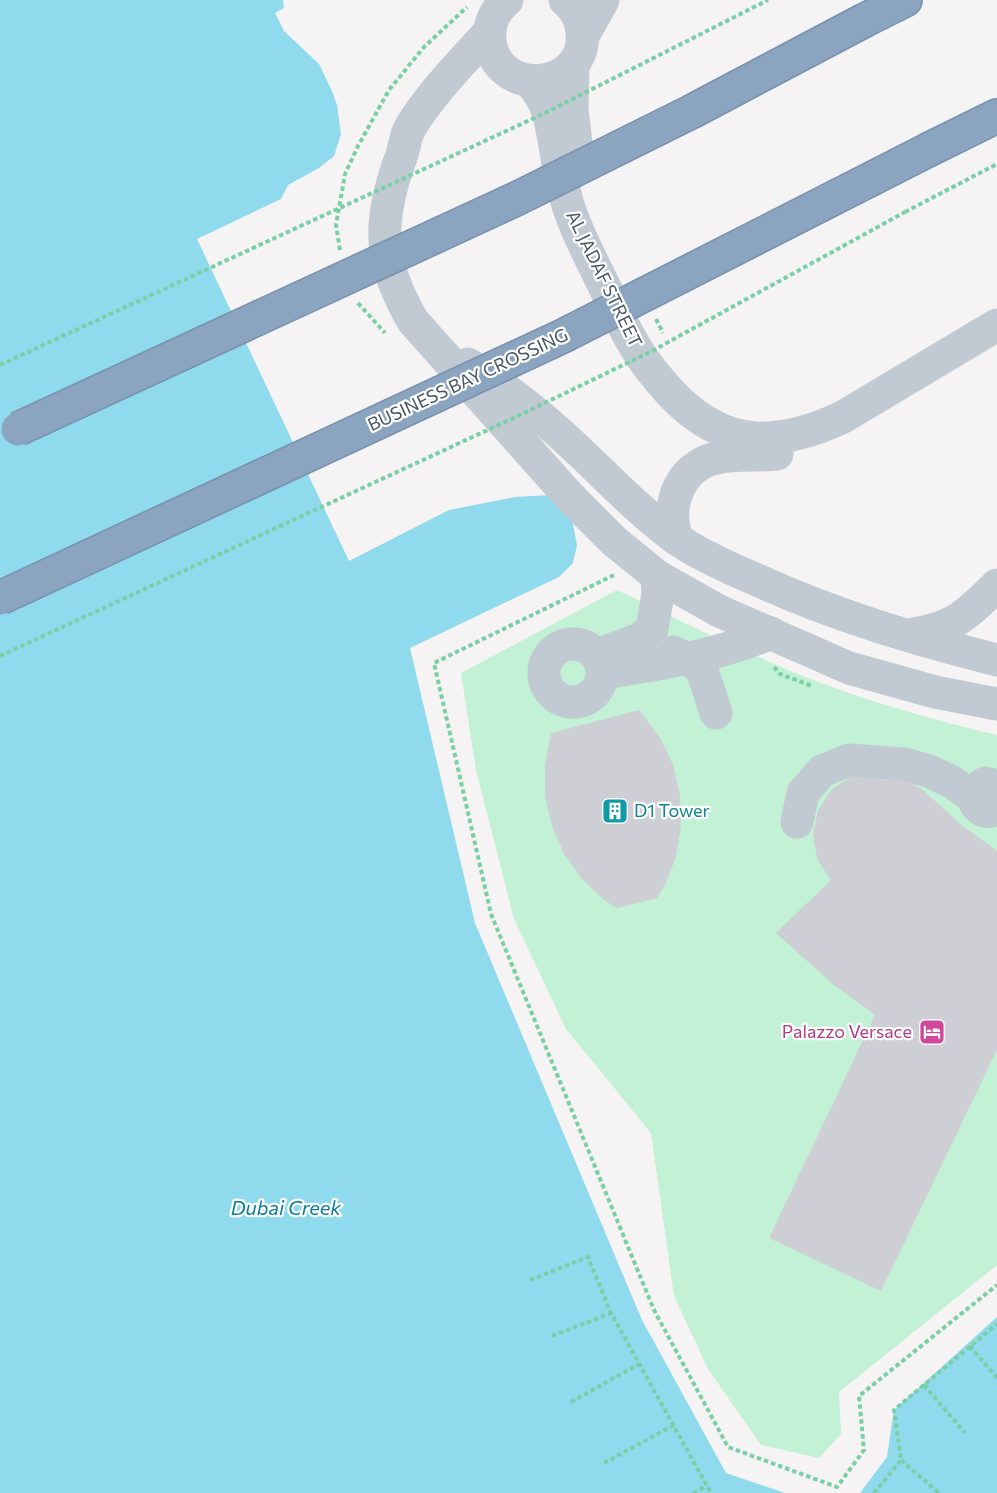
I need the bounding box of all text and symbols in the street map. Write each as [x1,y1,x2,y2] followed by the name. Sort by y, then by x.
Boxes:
[562,207,648,351] street label: AL JADAF STREET
[364,323,571,435] street label: BUSINESS BAY CROSSING
[600,796,630,826] building icon: D1 Tower
[634,799,710,821] place label: D1 Tower
[917,1017,947,1047] hotel icon: Palazzo Versace
[782,1020,912,1042] place label: Palazzo Versace
[231,1195,342,1219] water label: Dubai Creek

